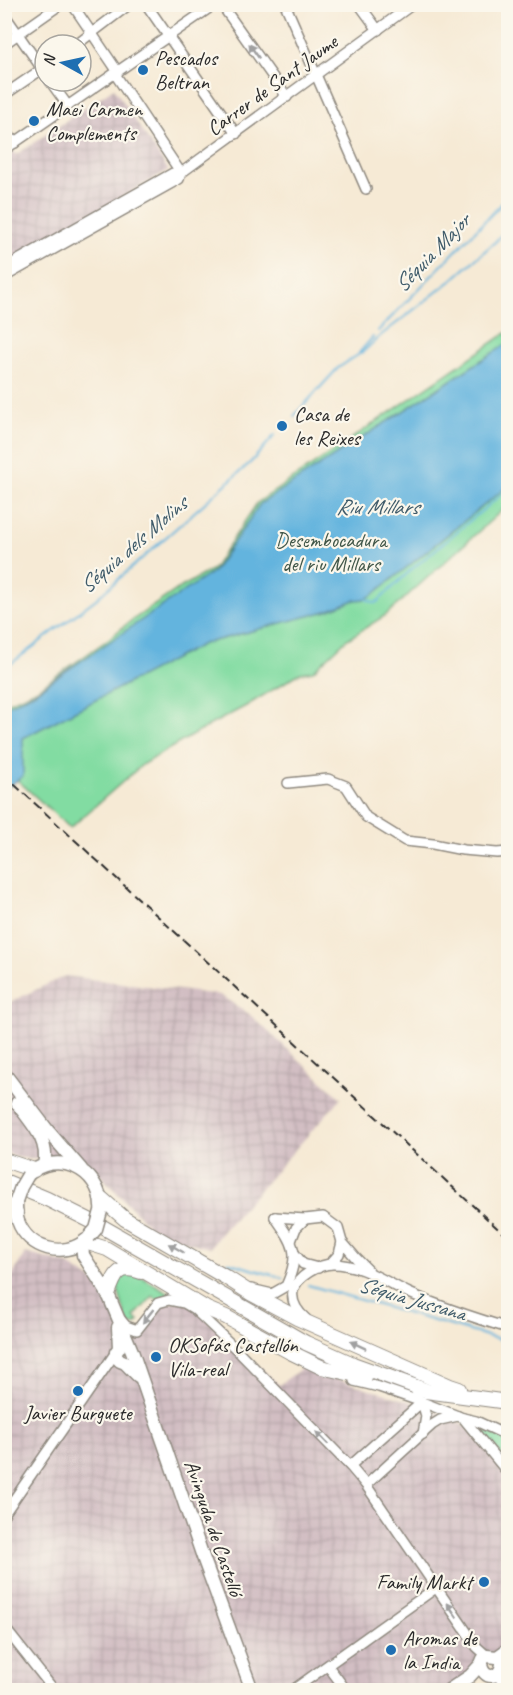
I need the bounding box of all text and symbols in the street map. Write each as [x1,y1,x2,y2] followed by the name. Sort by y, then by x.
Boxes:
[201,27,344,141] street label: Carrer de Sant Jaume
[33,33,93,93] north arrow
[248,43,260,59] one-way arrow
[155,45,219,95] place label: Pescados Beltran
[39,52,60,67] text: N
[136,63,150,77] marker: Pescados Beltran
[46,96,144,146] place label: Maei Carmen Complements
[27,114,41,128] marker: Maei Carmen Complements
[388,206,478,298] water label: Séquia Major
[294,401,361,451] place label: Casa de les Reixes
[275,419,289,433] marker: Casa de les Reixes
[73,488,196,599] water label: Séquia dels Molins
[336,493,422,521] water label: Riu Millars
[275,527,389,577] park label: Desembocadura del riu Millars
[168,1244,185,1254] one-way arrow
[355,1270,471,1328] water label: Séquia Jussana
[141,1308,154,1324] one-way arrow
[168,1332,298,1382] place label: OKSofás Castellón Vila-real
[350,1341,367,1350] one-way arrow
[149,1350,163,1364] marker: OKSofás Castellón Vila-real
[71,1384,85,1398] marker: Javier Burguete
[23,1400,134,1426] place label: Javier Burguete
[316,1431,330,1445] one-way arrow
[179,1457,250,1602] street label: Avinguda de Castelló
[377,1569,475,1595] place label: Family Markt
[477,1575,491,1589] marker: Family Markt
[447,1602,458,1618] one-way arrow
[403,1625,478,1675] place label: Aromas de la India
[384,1643,398,1657] marker: Aromas de la India

